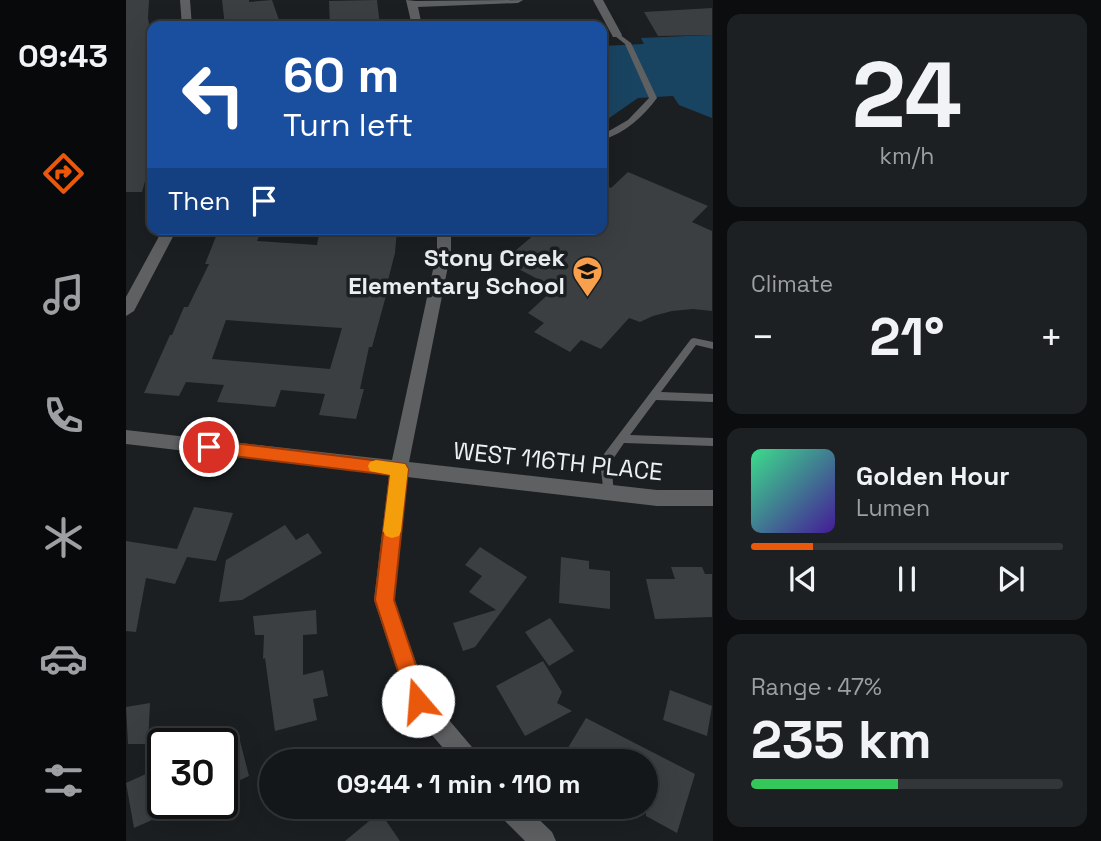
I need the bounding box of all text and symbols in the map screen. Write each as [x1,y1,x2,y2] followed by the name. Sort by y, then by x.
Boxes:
[18,36,108,76] text: 09:43
[852,37,962,154] text: 24
[283,44,399,106] text: 60 m
[168,49,259,140] icon: left
[283,105,413,145] text: Turn left
[880,141,934,171] text: km/h
[39,149,88,198] icon: directions
[245,182,283,220] icon: arrive
[168,184,231,218] text: Then
[348,242,565,301] place label: Stony Creek Elementary School
[571,254,605,298] school or university icon: Stony Creek Elementary School
[751,269,833,299] text: Climate
[39,270,88,319] icon: music
[870,304,944,370] text: 21°
[751,313,775,361] text: −
[1039,313,1063,361] text: +
[39,391,88,440] icon: phone
[179,417,239,477] pin
[190,428,228,466] icon: arrive
[452,435,664,487] street label: WEST 116TH PLACE
[856,459,1010,493] text: Golden Hour
[856,493,930,523] text: Lumen
[39,513,88,562] icon: climate
[784,560,822,598] icon: previous
[888,560,926,598] icon: pause
[992,560,1030,598] icon: next
[39,634,88,683] icon: car
[381,664,455,738] position arrow
[751,672,882,702] text: Range · 47%
[751,707,932,773] text: 235 km
[147,728,238,819] speed limit sign: 30
[39,756,88,805] icon: filters
[336,767,581,801] text: 09:44 · 1 min · 110 m

